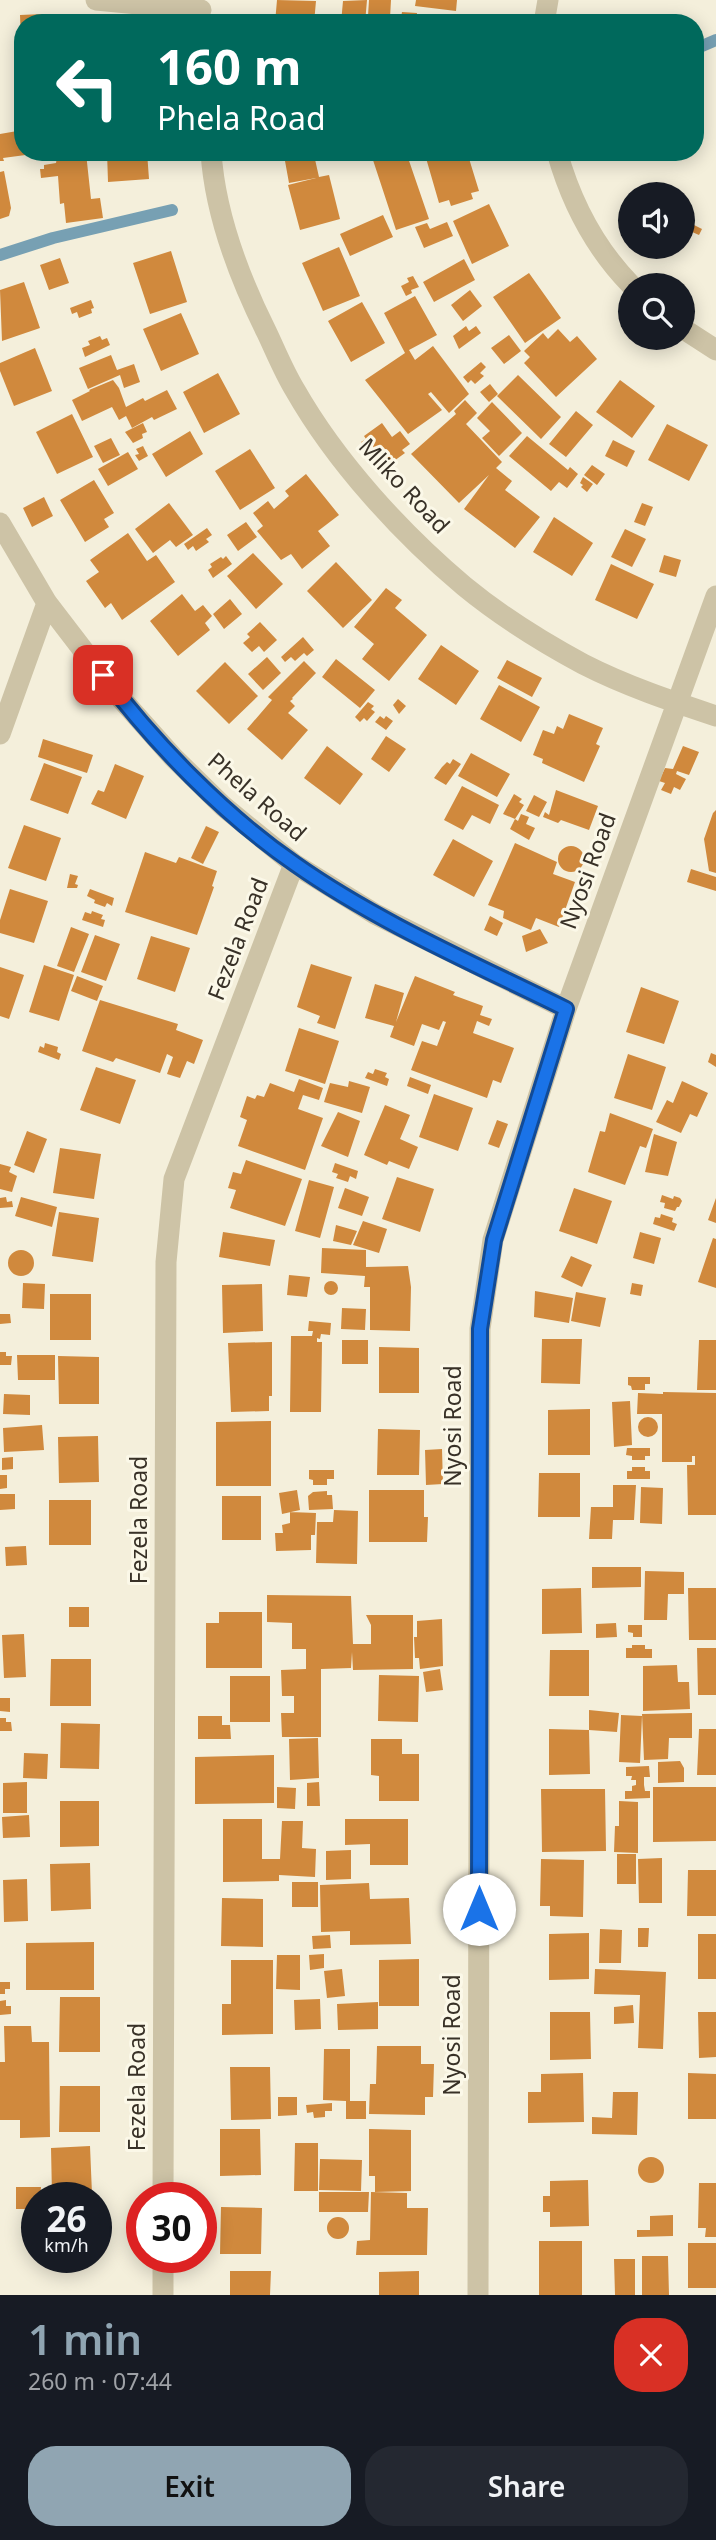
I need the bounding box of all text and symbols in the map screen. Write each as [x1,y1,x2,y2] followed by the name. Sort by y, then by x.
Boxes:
[157,33,302,99] text: 160 m
[42,42,133,133] icon: left
[157,96,326,139] text: Phela Road
[618,182,695,350] map controls
[618,182,695,259] button: sound
[618,273,695,350] button: search
[352,430,457,540] street label: Mliko Road
[73,645,133,705] pin
[84,656,122,694] icon: arrive
[201,744,314,848] street label: Phela Road
[551,808,623,933] street label: Nyosi Road
[199,873,275,1004] street label: Fezela Road
[436,1365,468,1487] street label: Nyosi Road
[122,1456,154,1584] street label: Fezela Road
[442,1872,516,1946] position arrow
[435,1974,467,2096] street label: Nyosi Road
[120,2023,152,2151] street label: Fezela Road
[126,2182,217,2273] speed limit sign: 30
[46,2195,87,2242] text: 26
[44,2233,89,2257] text: km/h
[28,2310,142,2367] text: 1 min
[614,2318,688,2392] button: close
[28,2365,172,2397] text: 260 m · 07:44
[28,2446,351,2526] button: Exit
[365,2446,688,2526] button: Share

